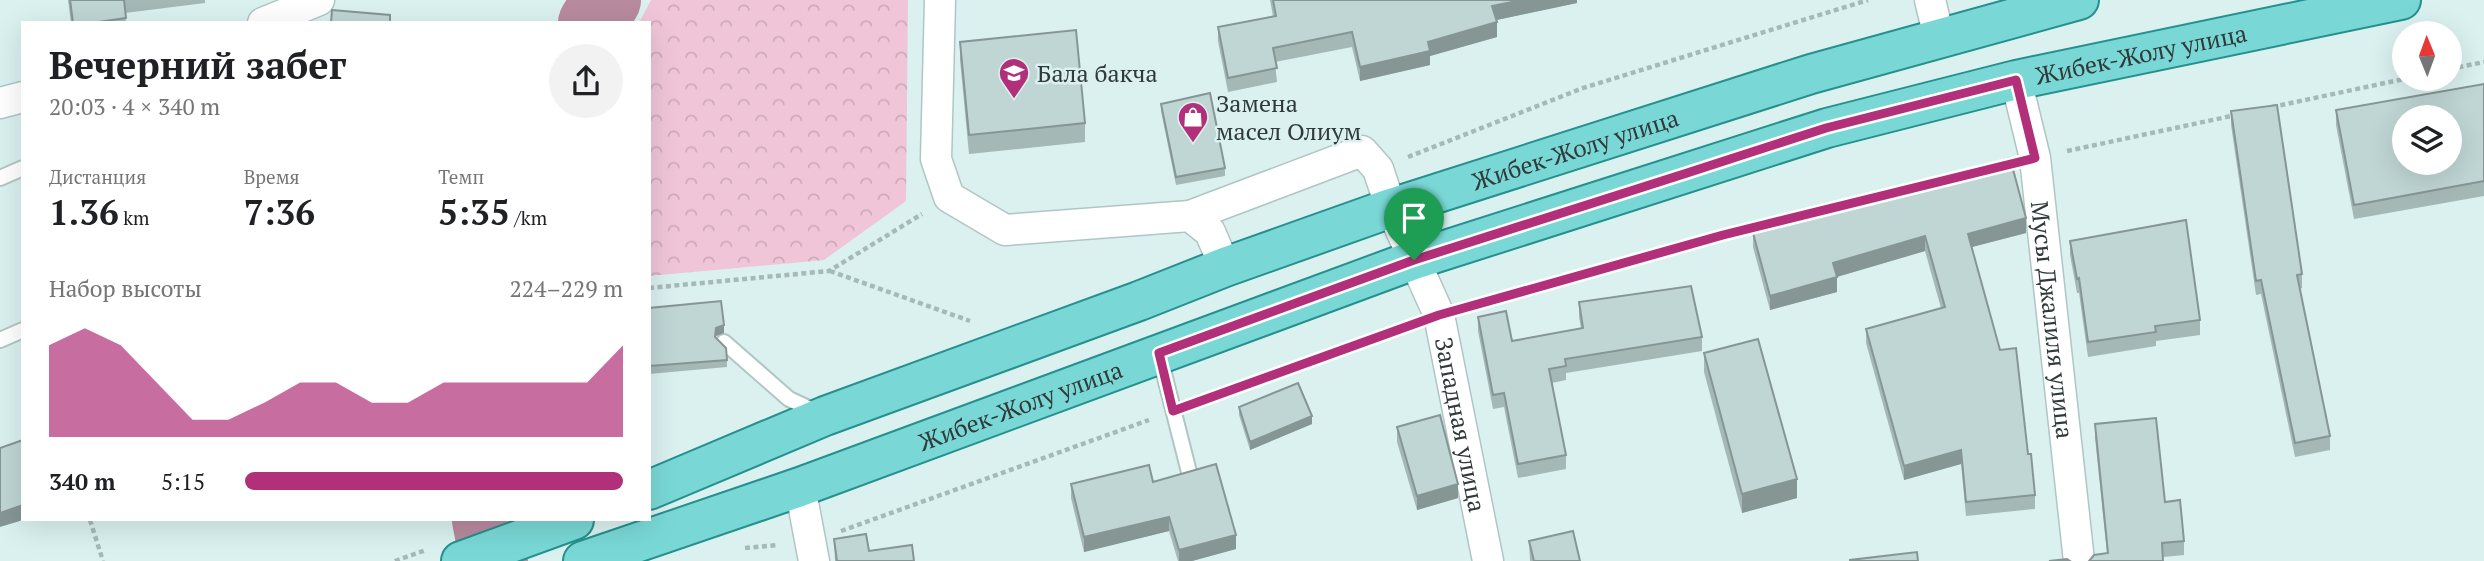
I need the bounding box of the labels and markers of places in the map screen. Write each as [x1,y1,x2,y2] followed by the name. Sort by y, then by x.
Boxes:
[997,56,1031,100] school or university icon: Бала бакча
[1037,57,1158,89] place label: Бала бакча
[1216,87,1361,147] place label: Замена масел Олиум
[1176,100,1210,144] shop icon: Замена масел Олиум
[1384,188,1444,260] pin

